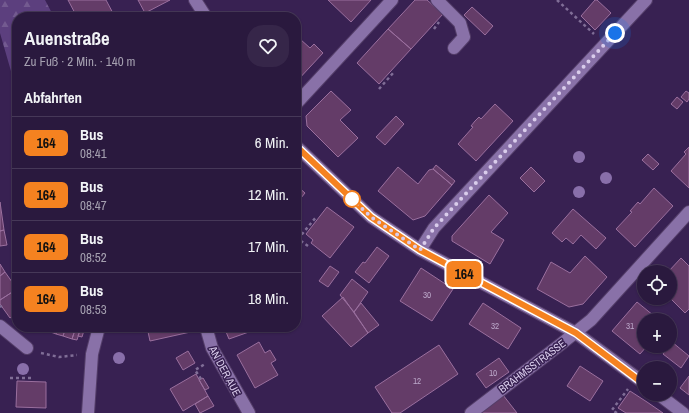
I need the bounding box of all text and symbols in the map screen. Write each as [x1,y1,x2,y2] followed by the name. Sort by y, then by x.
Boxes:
[605,23,625,43] your location
[24,25,110,51] text: Auenstraße
[247,25,289,67] button: heart
[24,53,135,70] text: Zu Fuß · 2 Min. · 140 m
[24,87,82,108] text: Abfahrten
[80,124,103,145] text: Bus
[255,132,289,153] text: 6 Min.
[36,134,56,152] text: 164
[80,145,107,162] text: 08:41
[80,176,103,197] text: Bus
[248,184,289,205] text: 12 Min.
[36,186,56,204] text: 164
[343,190,361,208] unlabelled marker
[80,197,107,214] text: 08:47
[80,228,103,249] text: Bus
[248,236,289,257] text: 17 Min.
[36,238,56,256] text: 164
[80,249,107,266] text: 08:52
[441,261,487,287] line badge: 164
[454,265,474,283] text: 164
[637,265,677,401] map controls
[637,265,677,305] button: locate
[80,280,103,301] text: Bus
[248,288,289,309] text: 18 Min.
[423,289,431,301] house number: 30
[36,290,56,308] text: 164
[80,301,107,318] text: 08:53
[637,313,677,353] button: +
[491,320,499,332] house number: 32
[626,320,634,332] house number: 31
[496,336,568,396] street label: BRAHMSSTRASSE
[206,343,244,398] street label: AN DER AUE
[637,361,677,401] button: −
[489,367,497,379] house number: 10
[413,375,421,387] house number: 12

